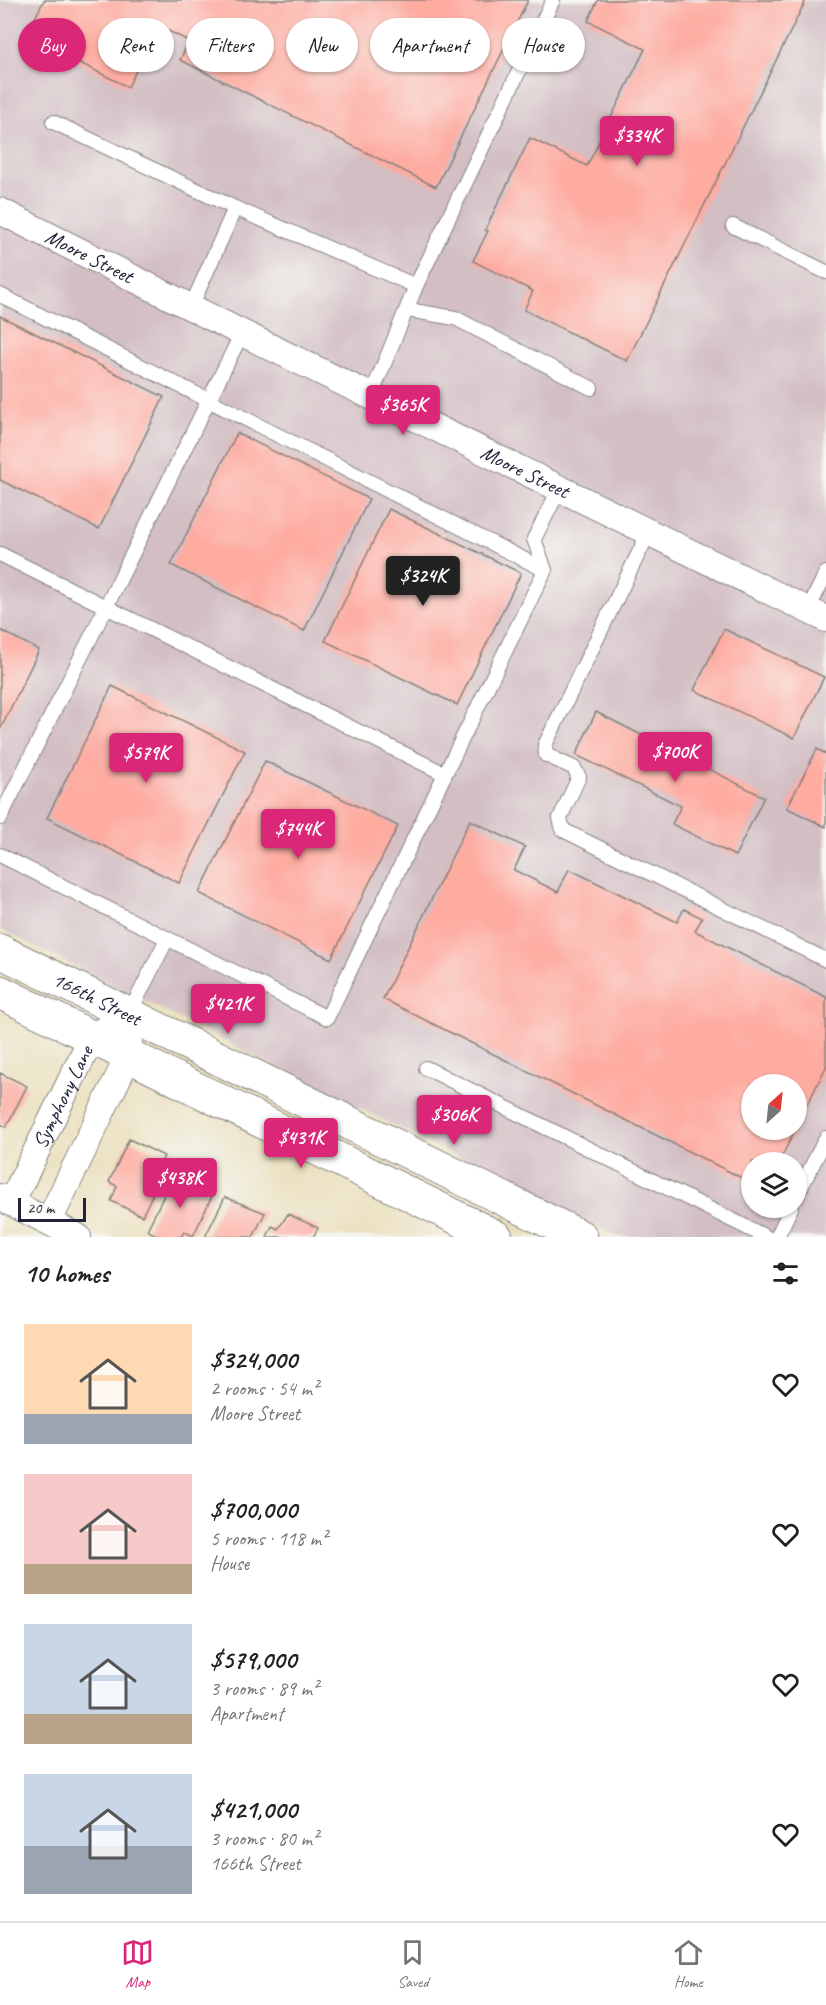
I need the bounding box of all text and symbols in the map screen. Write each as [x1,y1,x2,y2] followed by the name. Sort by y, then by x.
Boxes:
[18,18,86,72] chip: Buy
[98,18,174,72] chip: Rent
[186,18,274,72] chip: Filters
[286,18,358,72] chip: New
[370,18,490,72] chip: Apartment
[502,18,585,72] chip: House
[595,116,679,167] pin: $334K
[614,123,660,148] text: $334K
[41,223,139,290] street label: Moore Street
[361,385,445,436] pin: $365K
[380,392,426,417] text: $365K
[477,439,575,505] street label: Moore Street
[381,556,465,607] pin: $324K
[400,563,446,588] text: $324K
[633,732,717,783] pin: $700K
[104,733,188,784] pin: $579K
[652,739,698,764] text: $700K
[123,740,169,765] text: $579K
[256,809,340,860] pin: $744K
[275,816,321,841] text: $744K
[48,966,147,1032] street label: 166th Street
[186,984,270,1035] pin: $421K
[205,991,251,1016] text: $421K
[27,1041,99,1152] street label: Symphony Lane
[741,1074,807,1140] north arrow
[741,1074,807,1218] map controls
[412,1095,496,1146] pin: $306K
[431,1102,477,1127] text: $306K
[259,1118,343,1169] pin: $431K
[278,1125,324,1150] text: $431K
[741,1152,807,1218] button: layers
[138,1158,222,1209] pin: $438K
[157,1165,203,1190] text: $438K
[18,1195,86,1222] scale bar
[27,1198,54,1218] text: 20 m
[24,1257,109,1290] text: 10 homes
[769,1257,802,1290] icon: filters
[210,1343,297,1376] text: $324,000
[72,1348,144,1420] icon: home
[769,1368,802,1401] icon: heart
[210,1376,318,1401] text: 2 rooms · 54 m²
[210,1401,300,1426] text: Moore Street
[210,1493,297,1526] text: $700,000
[72,1498,144,1570] icon: home
[769,1518,802,1551] icon: heart
[210,1526,327,1551] text: 5 rooms · 118 m²
[210,1551,249,1576] text: House
[210,1643,296,1676] text: $579,000
[72,1648,144,1720] icon: home
[769,1668,802,1701] icon: heart
[210,1676,318,1701] text: 3 rooms · 89 m²
[210,1701,283,1726] text: Apartment
[210,1793,297,1826] text: $421,000
[72,1798,144,1870] icon: home
[769,1818,802,1851] icon: heart
[210,1826,318,1851] text: 3 rooms · 80 m²
[210,1851,301,1876] text: 166th Street
[121,1936,154,1992] tab: Map
[396,1936,429,1992] tab: Saved
[672,1936,705,1992] tab: Home

